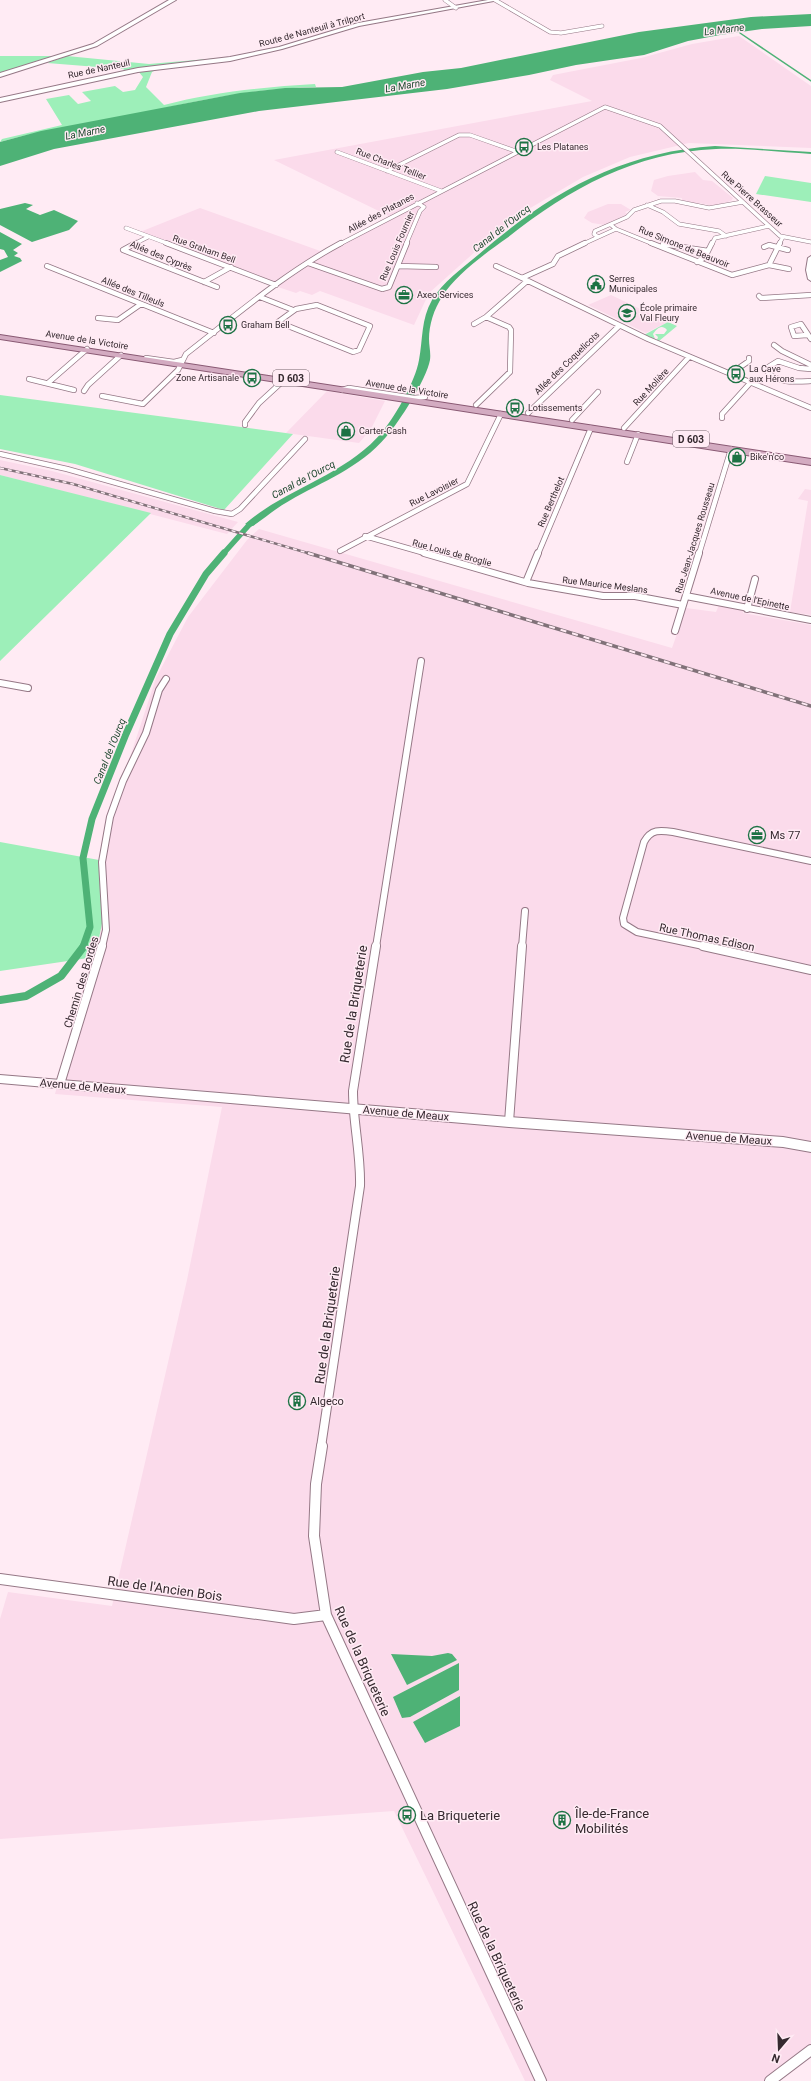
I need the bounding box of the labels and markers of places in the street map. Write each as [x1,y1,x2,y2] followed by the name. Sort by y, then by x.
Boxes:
[514,137,534,157] bus stop icon: Les Platanes
[537,142,589,152] place label: Les Platanes
[586,274,606,294] public building icon: Serres Municipales
[609,274,658,294] place label: Serres Municipales
[394,285,414,305] office icon: Axeo Services
[417,290,474,300] place label: Axeo Services
[640,302,697,323] place label: École primaire Val Fleury
[617,303,637,323] school or university icon: École primaire Val Fleury
[218,315,238,335] bus stop icon: Graham Bell
[241,320,290,330] place label: Graham Bell
[726,364,746,384] bus stop icon: La Cave aux Hérons
[749,364,795,384] place label: La Cave aux Hérons
[242,368,262,388] bus stop icon: Zone Artisanale
[176,373,239,383] place label: Zone Artisanale
[505,398,525,418] bus stop icon: Lotissements
[528,403,583,413] place label: Lotissements
[336,421,356,441] shop icon: Carter-Cash
[359,426,407,436] place label: Carter-Cash
[727,447,747,467] shop icon: Bike'n'co
[750,452,784,462] place label: Bike'n'co
[747,825,767,845] office icon: Ms 77
[770,829,800,842] place label: Ms 77
[287,1391,307,1411] building icon: Algeco
[310,1395,344,1408] place label: Algeco
[397,1805,417,1825] bus stop icon: La Briqueterie
[574,1806,649,1836] place label: Île-de-France Mobilités
[420,1808,500,1823] place label: La Briqueterie
[552,1810,572,1830] building icon: Île-de-France Mobilités

